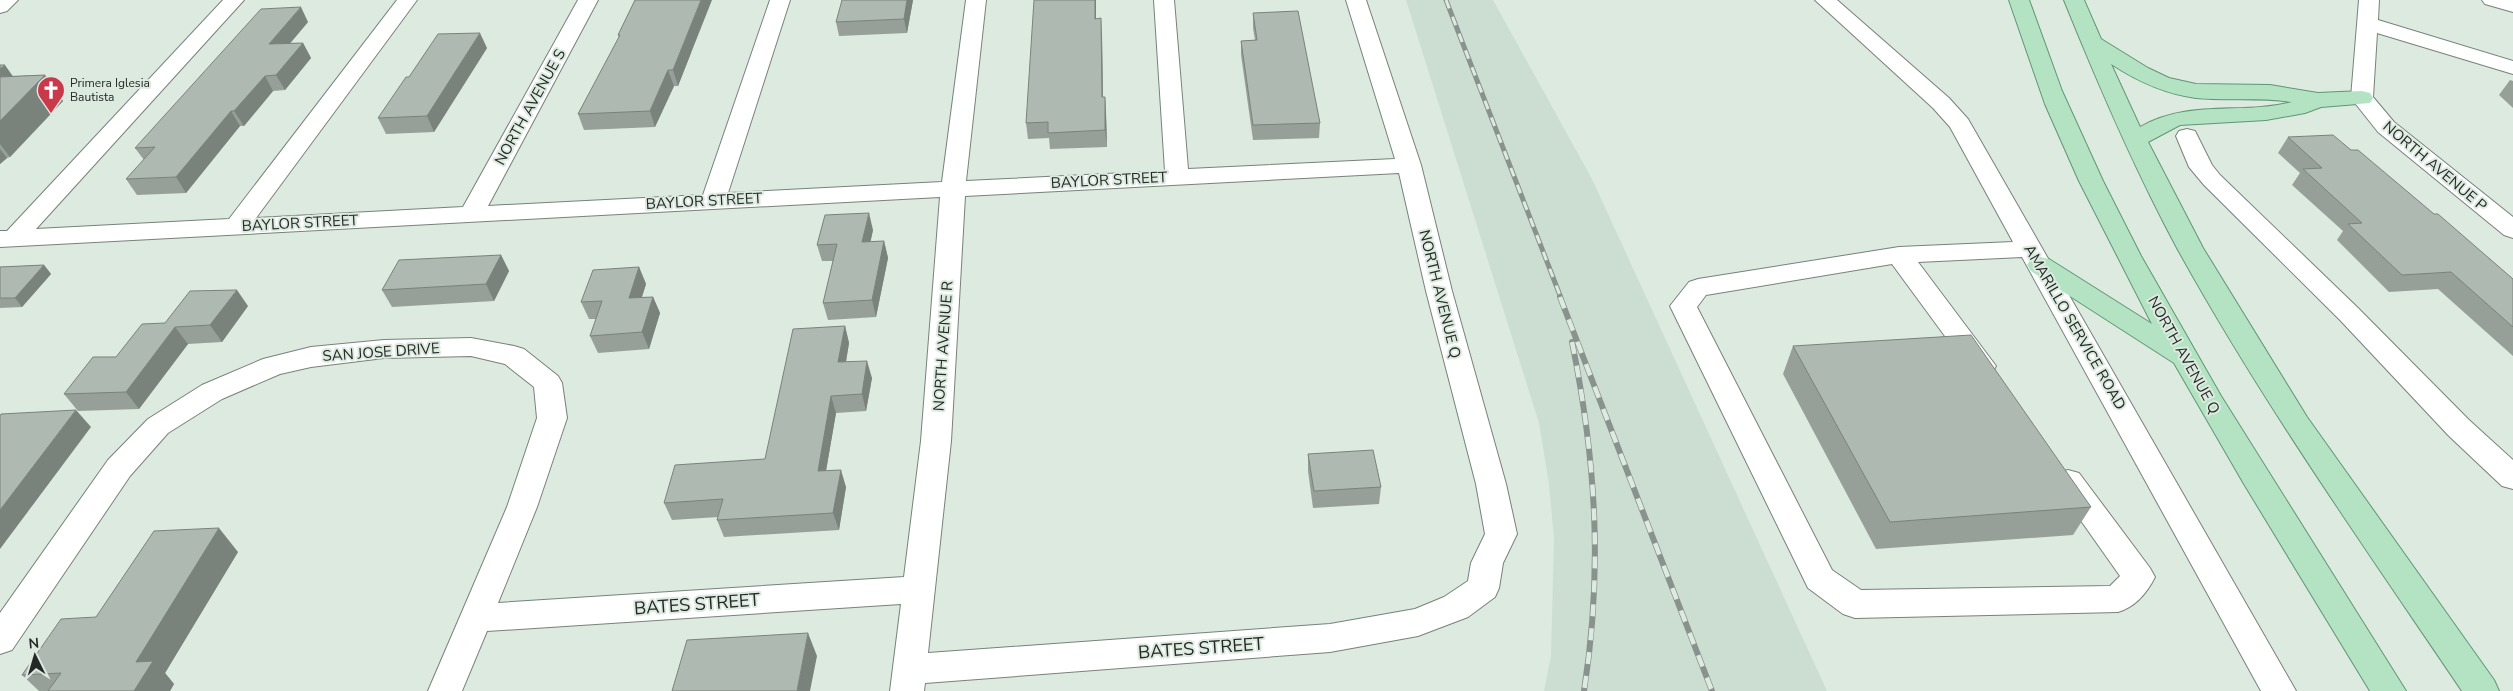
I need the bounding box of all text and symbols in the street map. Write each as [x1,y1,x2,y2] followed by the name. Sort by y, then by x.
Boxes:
[490,45,570,169] street label: NORTH AVENUE S
[36,75,66,114] church icon: Primera Iglesia Bautista
[70,75,150,105] place label: Primera Iglesia Bautista
[2379,117,2492,216] street label: NORTH AVENUE P
[1050,167,1168,193] street label: BAYLOR STREET
[645,188,763,214] street label: BAYLOR STREET
[241,210,359,236] street label: BAYLOR STREET
[1414,228,1466,360] street label: NORTH AVENUE Q
[2019,241,2131,413] street label: AMARILLO SERVICE ROAD
[928,280,958,412] street label: NORTH AVENUE R
[2143,292,2225,418] street label: NORTH AVENUE Q
[322,338,440,366] street label: SAN JOSE DRIVE
[633,588,761,620] street label: BATES STREET
[10,631,60,681] north arrow
[1137,632,1265,664] street label: BATES STREET
[28,634,40,653] text: N

